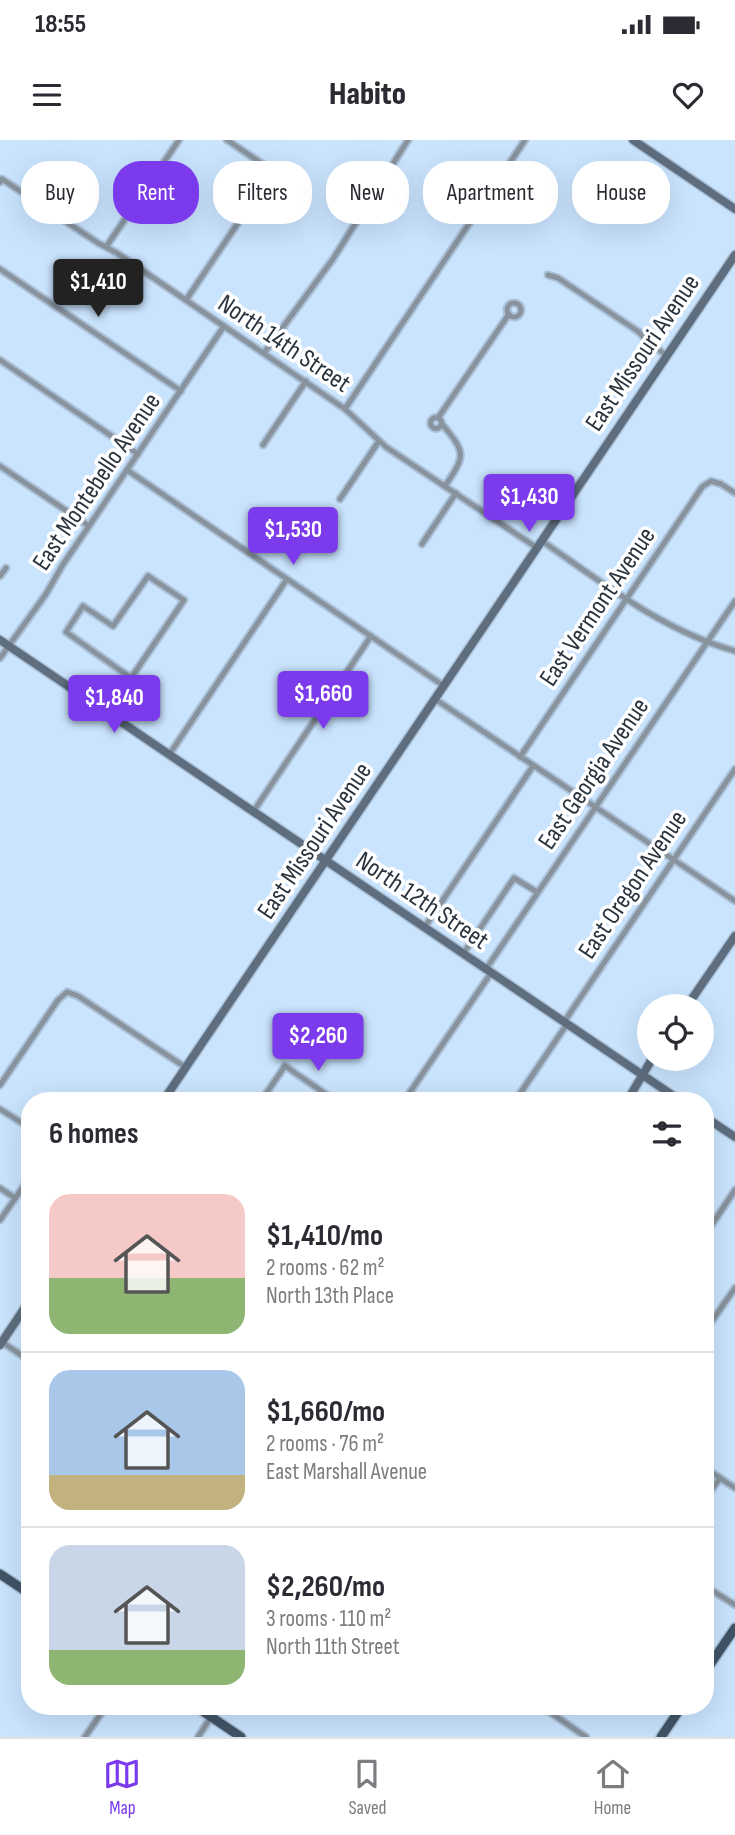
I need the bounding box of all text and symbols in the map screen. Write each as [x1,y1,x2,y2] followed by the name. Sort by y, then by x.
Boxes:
[35,9,86,40] text: 18:55
[329,75,406,114] text: Habito
[28,76,66,114] icon: menu
[669,76,707,114] icon: heart
[21,161,99,224] chip: Buy
[113,161,199,224] chip: Rent
[213,161,312,224] chip: Filters
[326,161,409,224] chip: New
[423,161,558,224] chip: Apartment
[572,161,670,224] chip: House
[41,260,155,319] pin: $1,410
[69,268,127,296] text: $1,410
[579,269,707,437] street label: East Missouri Avenue
[212,288,356,400] street label: North 14th Street
[26,388,168,576] street label: East Montebello Avenue
[472,474,586,534] pin: $1,430
[500,483,558,511] text: $1,430
[236,508,350,567] pin: $1,530
[264,516,322,544] text: $1,530
[533,522,663,692] street label: East Vermont Avenue
[266,672,380,731] pin: $1,660
[57,676,171,735] pin: $1,840
[293,680,353,708] text: $1,660
[84,684,144,712] text: $1,840
[532,693,656,855] street label: East Georgia Avenue
[251,757,379,925] street label: East Missouri Avenue
[572,805,694,965] street label: East Oregon Avenue
[350,845,494,957] street label: North 12th Street
[637,994,714,1071] map controls
[637,994,714,1071] button: locate
[261,1014,375,1073] pin: $2,260
[288,1022,348,1050] text: $2,260
[648,1115,686,1153] icon: filters
[49,1116,138,1152] text: 6 homes
[266,1218,383,1254] text: $1,410/mo
[105,1222,189,1306] icon: home
[266,1254,385,1282] text: 2 rooms · 62 m²
[266,1282,394,1310] text: North 13th Place
[266,1394,385,1430] text: $1,660/mo
[105,1398,189,1482] icon: home
[266,1430,384,1458] text: 2 rooms · 76 m²
[266,1458,427,1486] text: East Marshall Avenue
[266,1569,385,1605] text: $2,260/mo
[105,1573,189,1657] icon: home
[266,1605,391,1633] text: 3 rooms · 110 m²
[266,1633,400,1661] text: North 11th Street
[103,1755,141,1820] tab: Map
[348,1755,387,1820] tab: Saved
[594,1755,632,1820] tab: Home

